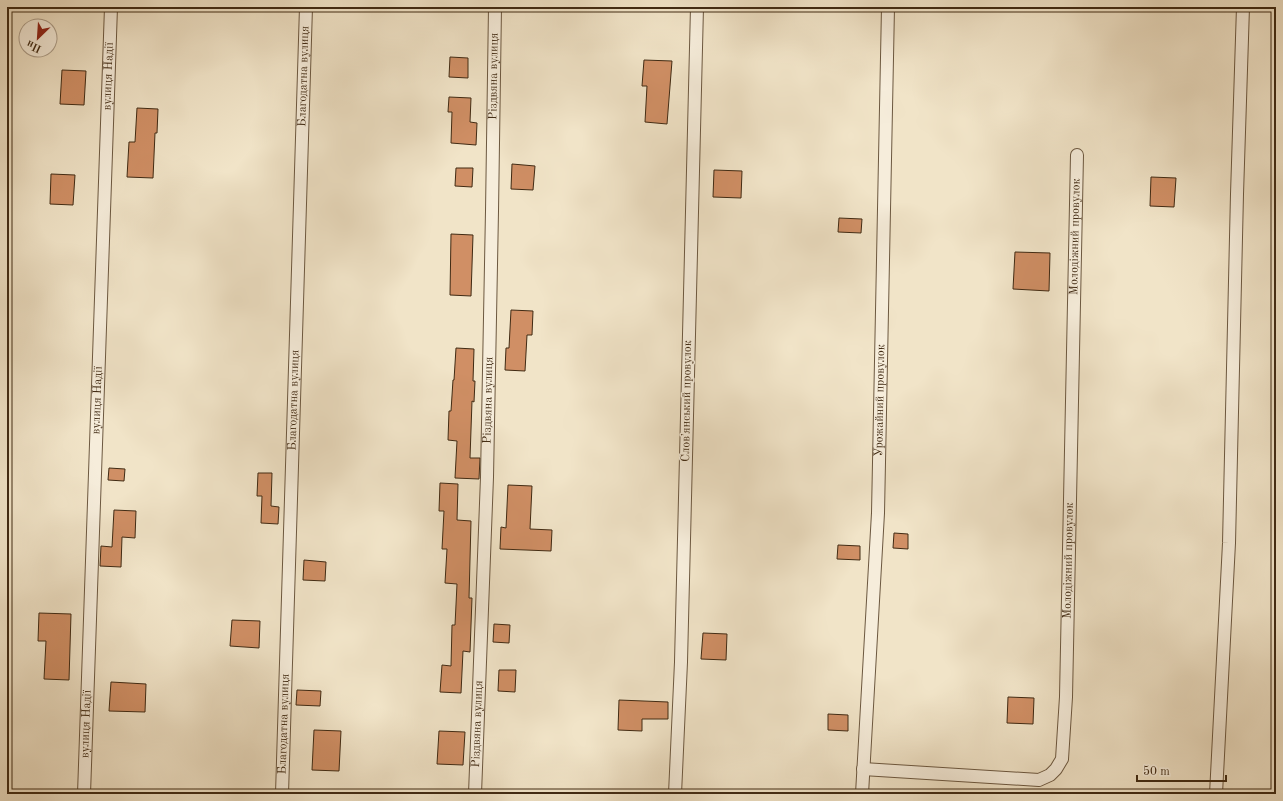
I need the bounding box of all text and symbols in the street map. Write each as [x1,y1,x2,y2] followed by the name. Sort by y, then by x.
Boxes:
[18,18,58,58] north arrow
[296,26,311,127] street label: Благодатна вулиця
[486,33,501,120] street label: Різдвяна вулиця
[25,38,44,54] text: Пн
[101,42,116,111] street label: вулиця Надії
[1068,178,1083,295] street label: Молодіжний провулок
[679,340,694,462] street label: Словʼянський провулок
[873,344,887,457] street label: Урожайний провулок
[286,350,302,451] street label: Благодатна вулиця
[481,357,495,444] street label: Різдвяна вулиця
[90,365,105,434] street label: вулиця Надії
[1061,502,1076,619] street label: Молодіжний провулок
[277,673,292,775] street label: Благодатна вулиця
[469,680,485,768] street label: Різдвяна вулиця
[79,689,94,758] street label: вулиця Надії
[1137,757,1226,783] scale bar
[1143,765,1170,778] text: 50 m

